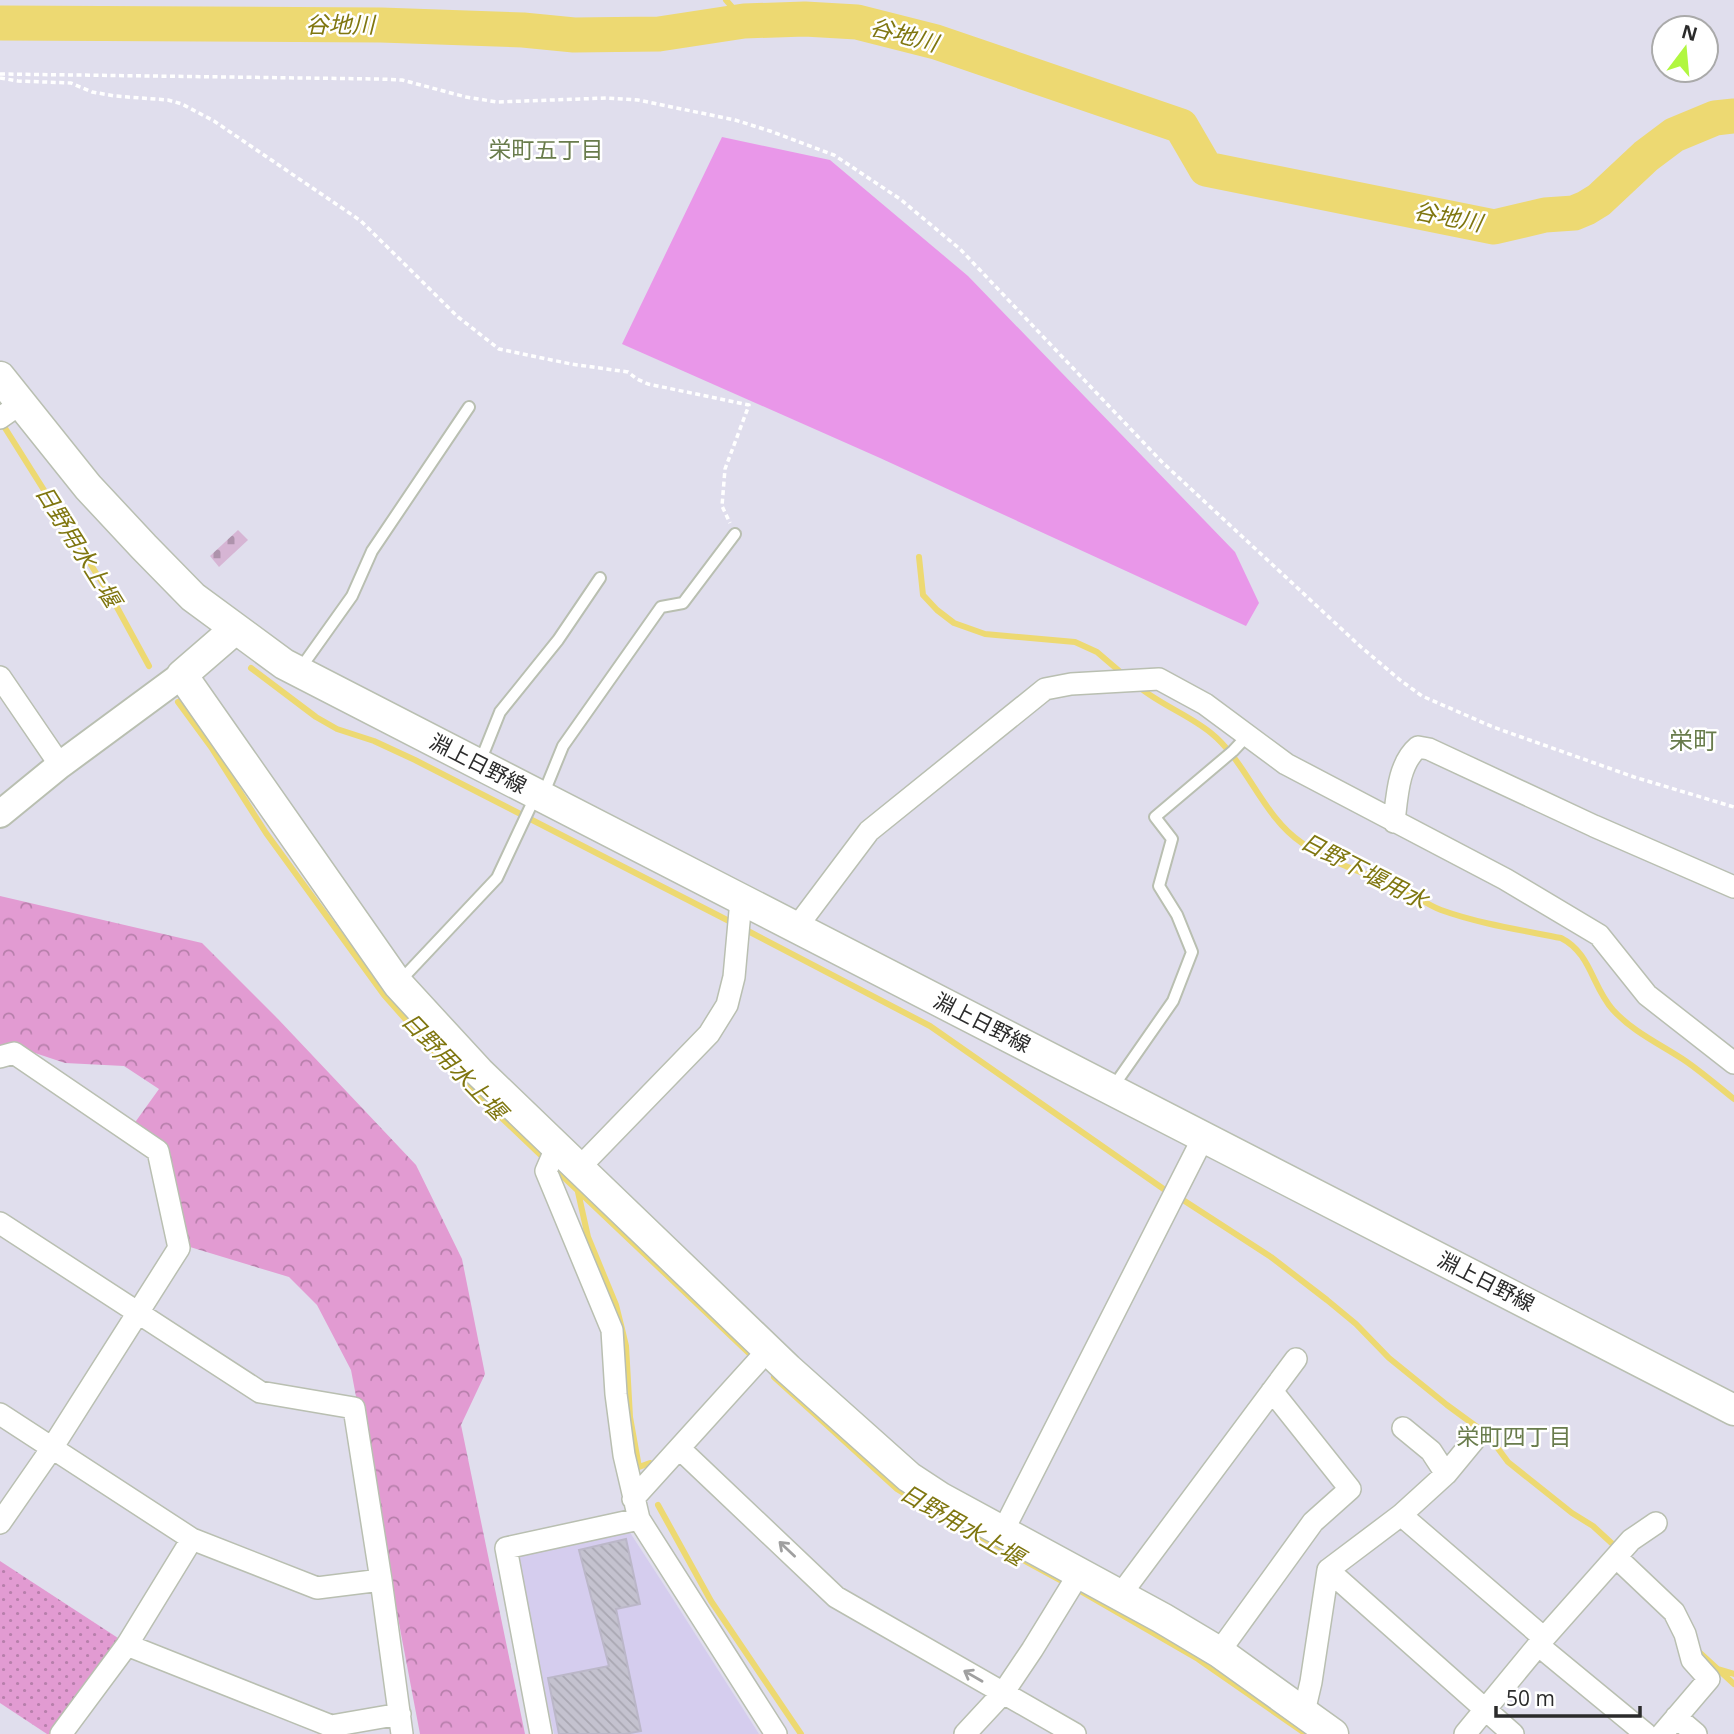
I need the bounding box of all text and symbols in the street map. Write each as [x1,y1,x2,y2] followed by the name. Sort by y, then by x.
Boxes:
[306,8,378,40] water label: 谷地川
[867,10,945,59] water label: 谷地川
[1650,14,1720,84] north arrow
[1679,18,1701,47] text: N
[489,133,604,165] district label: 栄町五丁目
[1411,194,1488,239] water label: 谷地川
[29,478,131,616] water label: 日野用水上堰
[1669,723,1717,756] district label: 栄町
[425,727,532,799] street label: 淵上日野線
[1296,825,1436,917] water label: 日野下堰用水
[929,986,1036,1058] street label: 淵上日野線
[395,1005,517,1129] water label: 日野用水上堰
[1433,1245,1540,1317] street label: 淵上日野線
[1457,1420,1572,1452] district label: 栄町四丁目
[895,1476,1034,1574] water label: 日野用水上堰
[778,1541,796,1557] one-way arrow
[964,1669,984,1683] one-way arrow
[1496,1674,1640,1718] scale bar
[1506,1684,1555,1712] text: 50 m

